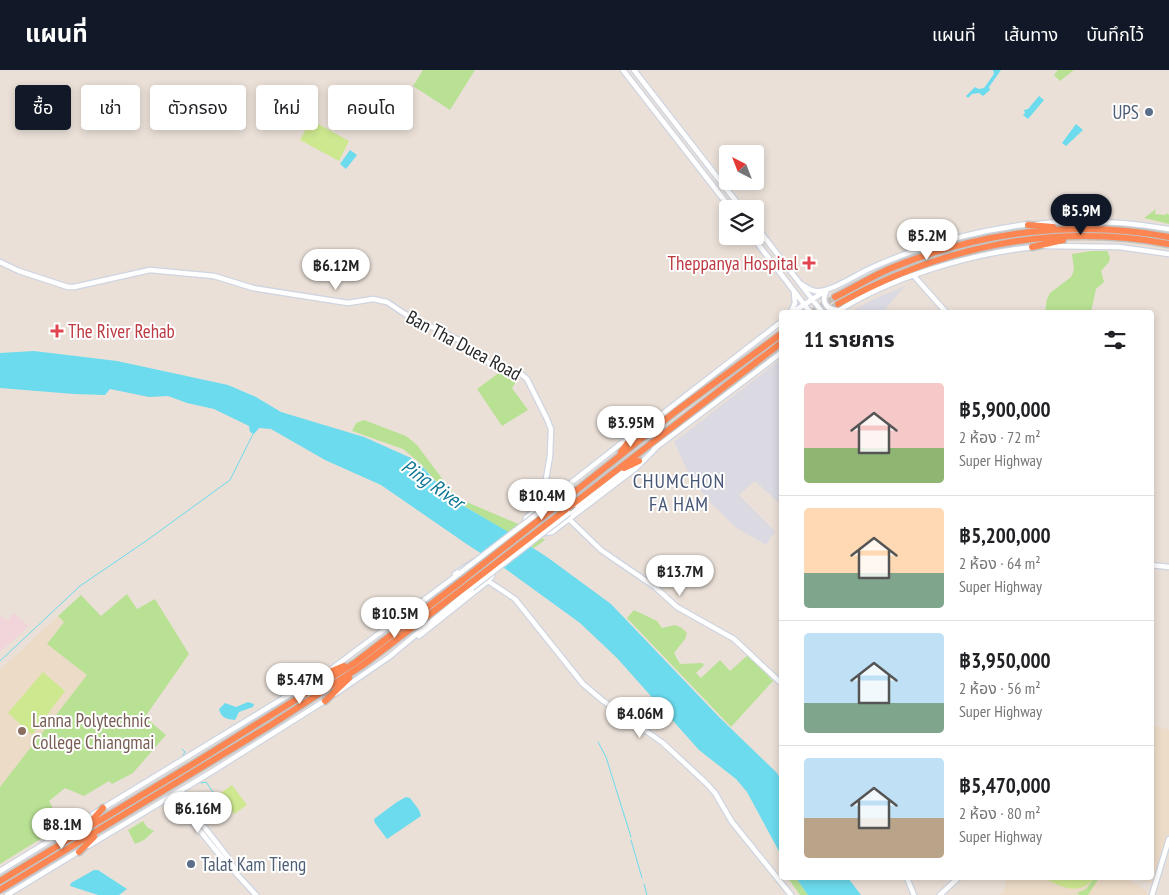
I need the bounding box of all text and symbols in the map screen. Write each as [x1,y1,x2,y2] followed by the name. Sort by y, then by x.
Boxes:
[25,18,88,49] text: แผนที่
[932,23,976,46] text: แผนที่
[1004,23,1058,46] text: เส้นทาง
[1086,23,1144,46] text: บันทึกไว้
[15,85,71,130] chip: ซื้อ
[81,85,140,130] chip: เช่า
[150,85,246,130] chip: ตัวกรอง
[256,85,318,130] chip: ใหม่
[328,85,413,130] chip: คอนโด
[1112,100,1139,124] place label: UPS
[1143,106,1155,118] marker: UPS
[719,145,764,190] north arrow
[719,145,764,245] map controls
[1046,194,1116,236] pin: ฿5.9M
[719,200,764,245] button: layers
[1062,200,1100,220] text: ฿5.9M
[892,218,962,261] pin: ฿5.2M
[908,225,946,245] text: ฿5.2M
[295,248,377,291] pin: ฿6.12M
[668,251,799,275] place label: Theppanya Hospital
[313,255,359,275] text: ฿6.12M
[802,256,816,270] marker: Theppanya Hospital
[402,305,526,385] street label: Ban Tha Duea Road
[68,319,175,343] place label: The River Rehab
[50,324,64,338] marker: The River Rehab
[804,326,895,353] text: 11 รายการ
[1101,326,1129,354] icon: filters
[959,396,1051,423] text: ฿5,900,000
[844,403,904,463] icon: home
[590,406,672,448] pin: ฿3.95M
[608,412,654,432] text: ฿3.95M
[959,427,1040,447] text: 2 ห้อง · 72 m²
[959,450,1042,470] text: Super Highway
[397,453,471,516] water label: Ping River
[633,468,725,517] district label: CHUMCHON FA HAM
[501,478,583,521] pin: ฿10.4M
[519,485,565,505] text: ฿10.4M
[959,522,1051,549] text: ฿5,200,000
[844,528,904,588] icon: home
[959,553,1040,573] text: 2 ห้อง · 64 m²
[639,554,721,597] pin: ฿13.7M
[657,561,703,581] text: ฿13.7M
[959,576,1042,596] text: Super Highway
[354,596,436,639] pin: ฿10.5M
[372,603,418,623] text: ฿10.5M
[959,647,1051,674] text: ฿3,950,000
[844,653,904,713] icon: home
[259,662,341,705] pin: ฿5.47M
[277,669,323,689] text: ฿5.47M
[959,678,1040,698] text: 2 ห้อง · 56 m²
[599,696,681,739] pin: ฿4.06M
[959,701,1042,721] text: Super Highway
[617,703,663,723] text: ฿4.06M
[32,708,154,754] place label: Lanna Polytechnic College Chiangmai
[16,725,28,737] marker: Lanna Polytechnic College Chiangmai
[959,772,1051,799] text: ฿5,470,000
[844,778,904,838] icon: home
[157,792,239,834] pin: ฿6.16M
[175,798,221,818] text: ฿6.16M
[959,803,1040,823] text: 2 ห้อง · 80 m²
[27,808,97,850] pin: ฿8.1M
[43,814,81,834] text: ฿8.1M
[959,826,1042,846] text: Super Highway
[201,852,306,876] place label: Talat Kam Tieng
[185,858,197,870] marker: Talat Kam Tieng

